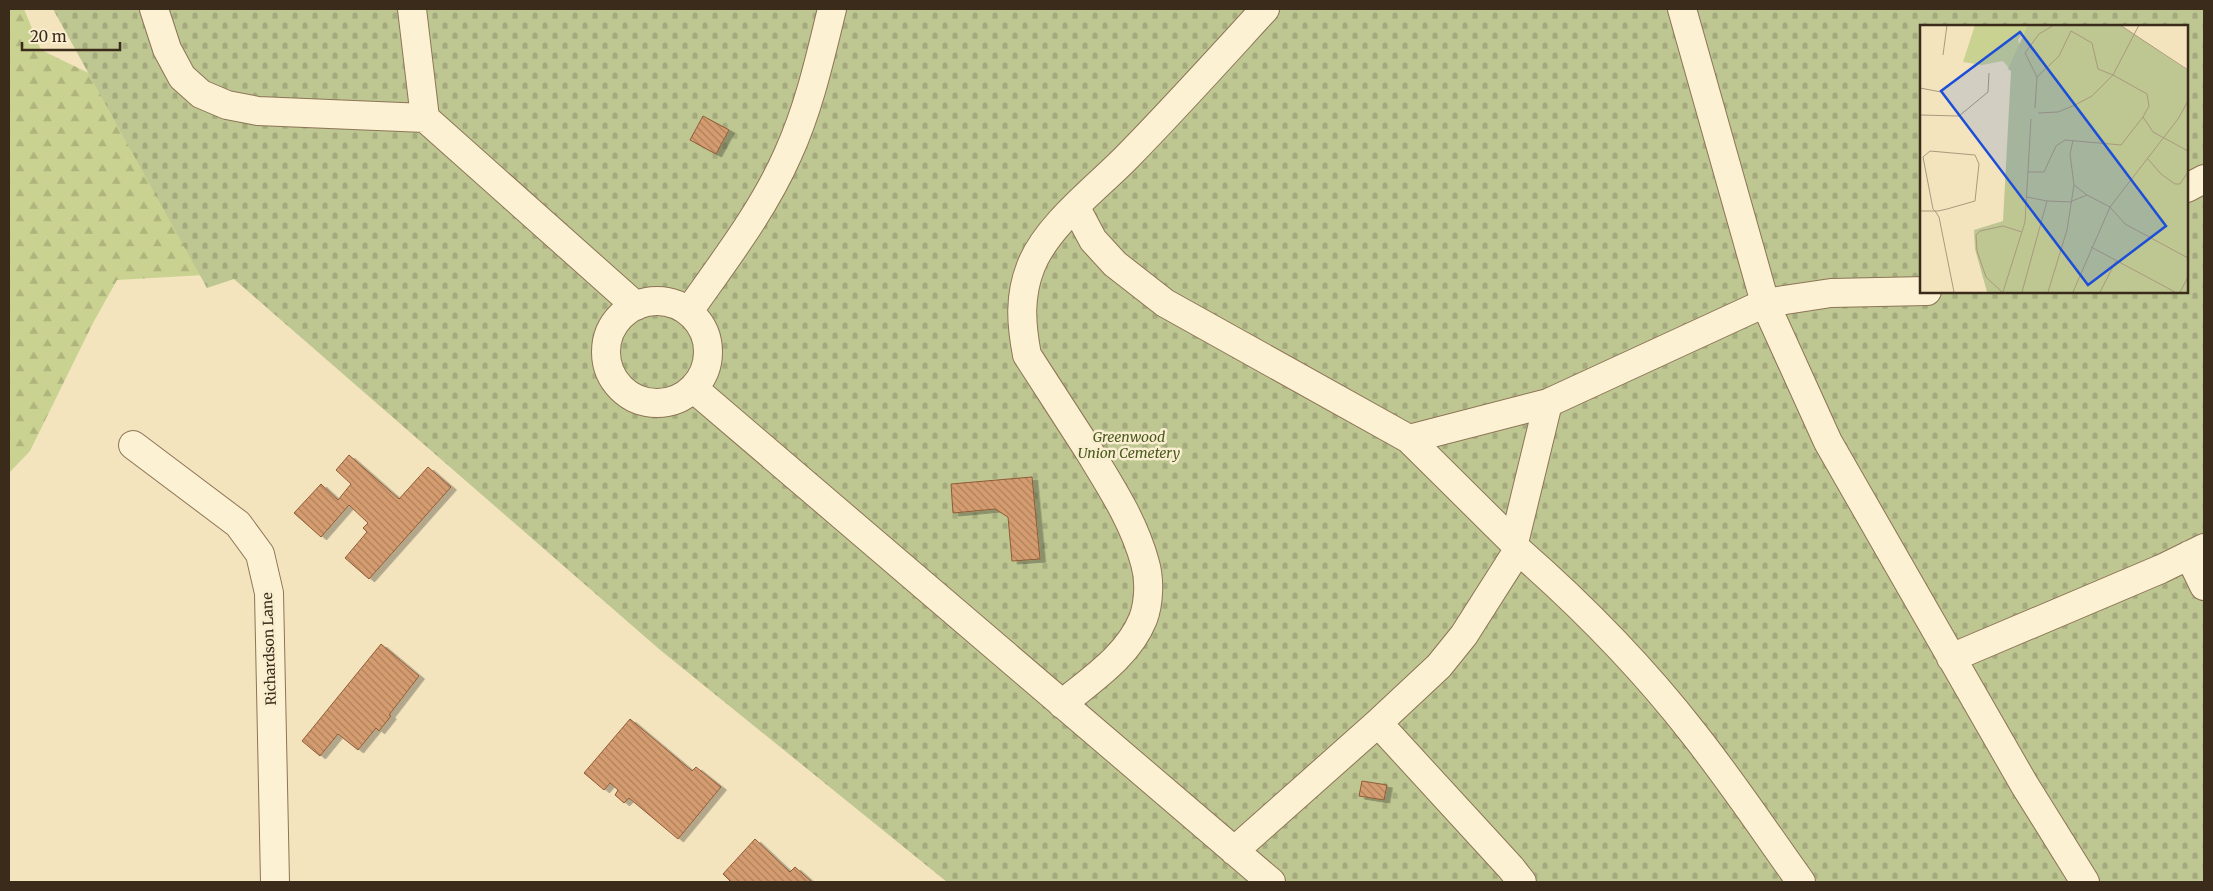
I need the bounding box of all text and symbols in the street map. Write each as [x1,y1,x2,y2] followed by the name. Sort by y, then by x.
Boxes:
[22,20,120,52] scale bar
[1920,25,2188,292] inset map
[30,27,67,46] text: 20 m
[1078,428,1180,462] park label: Greenwood Union Cemetery
[258,592,280,706] street label: Richardson Lane

